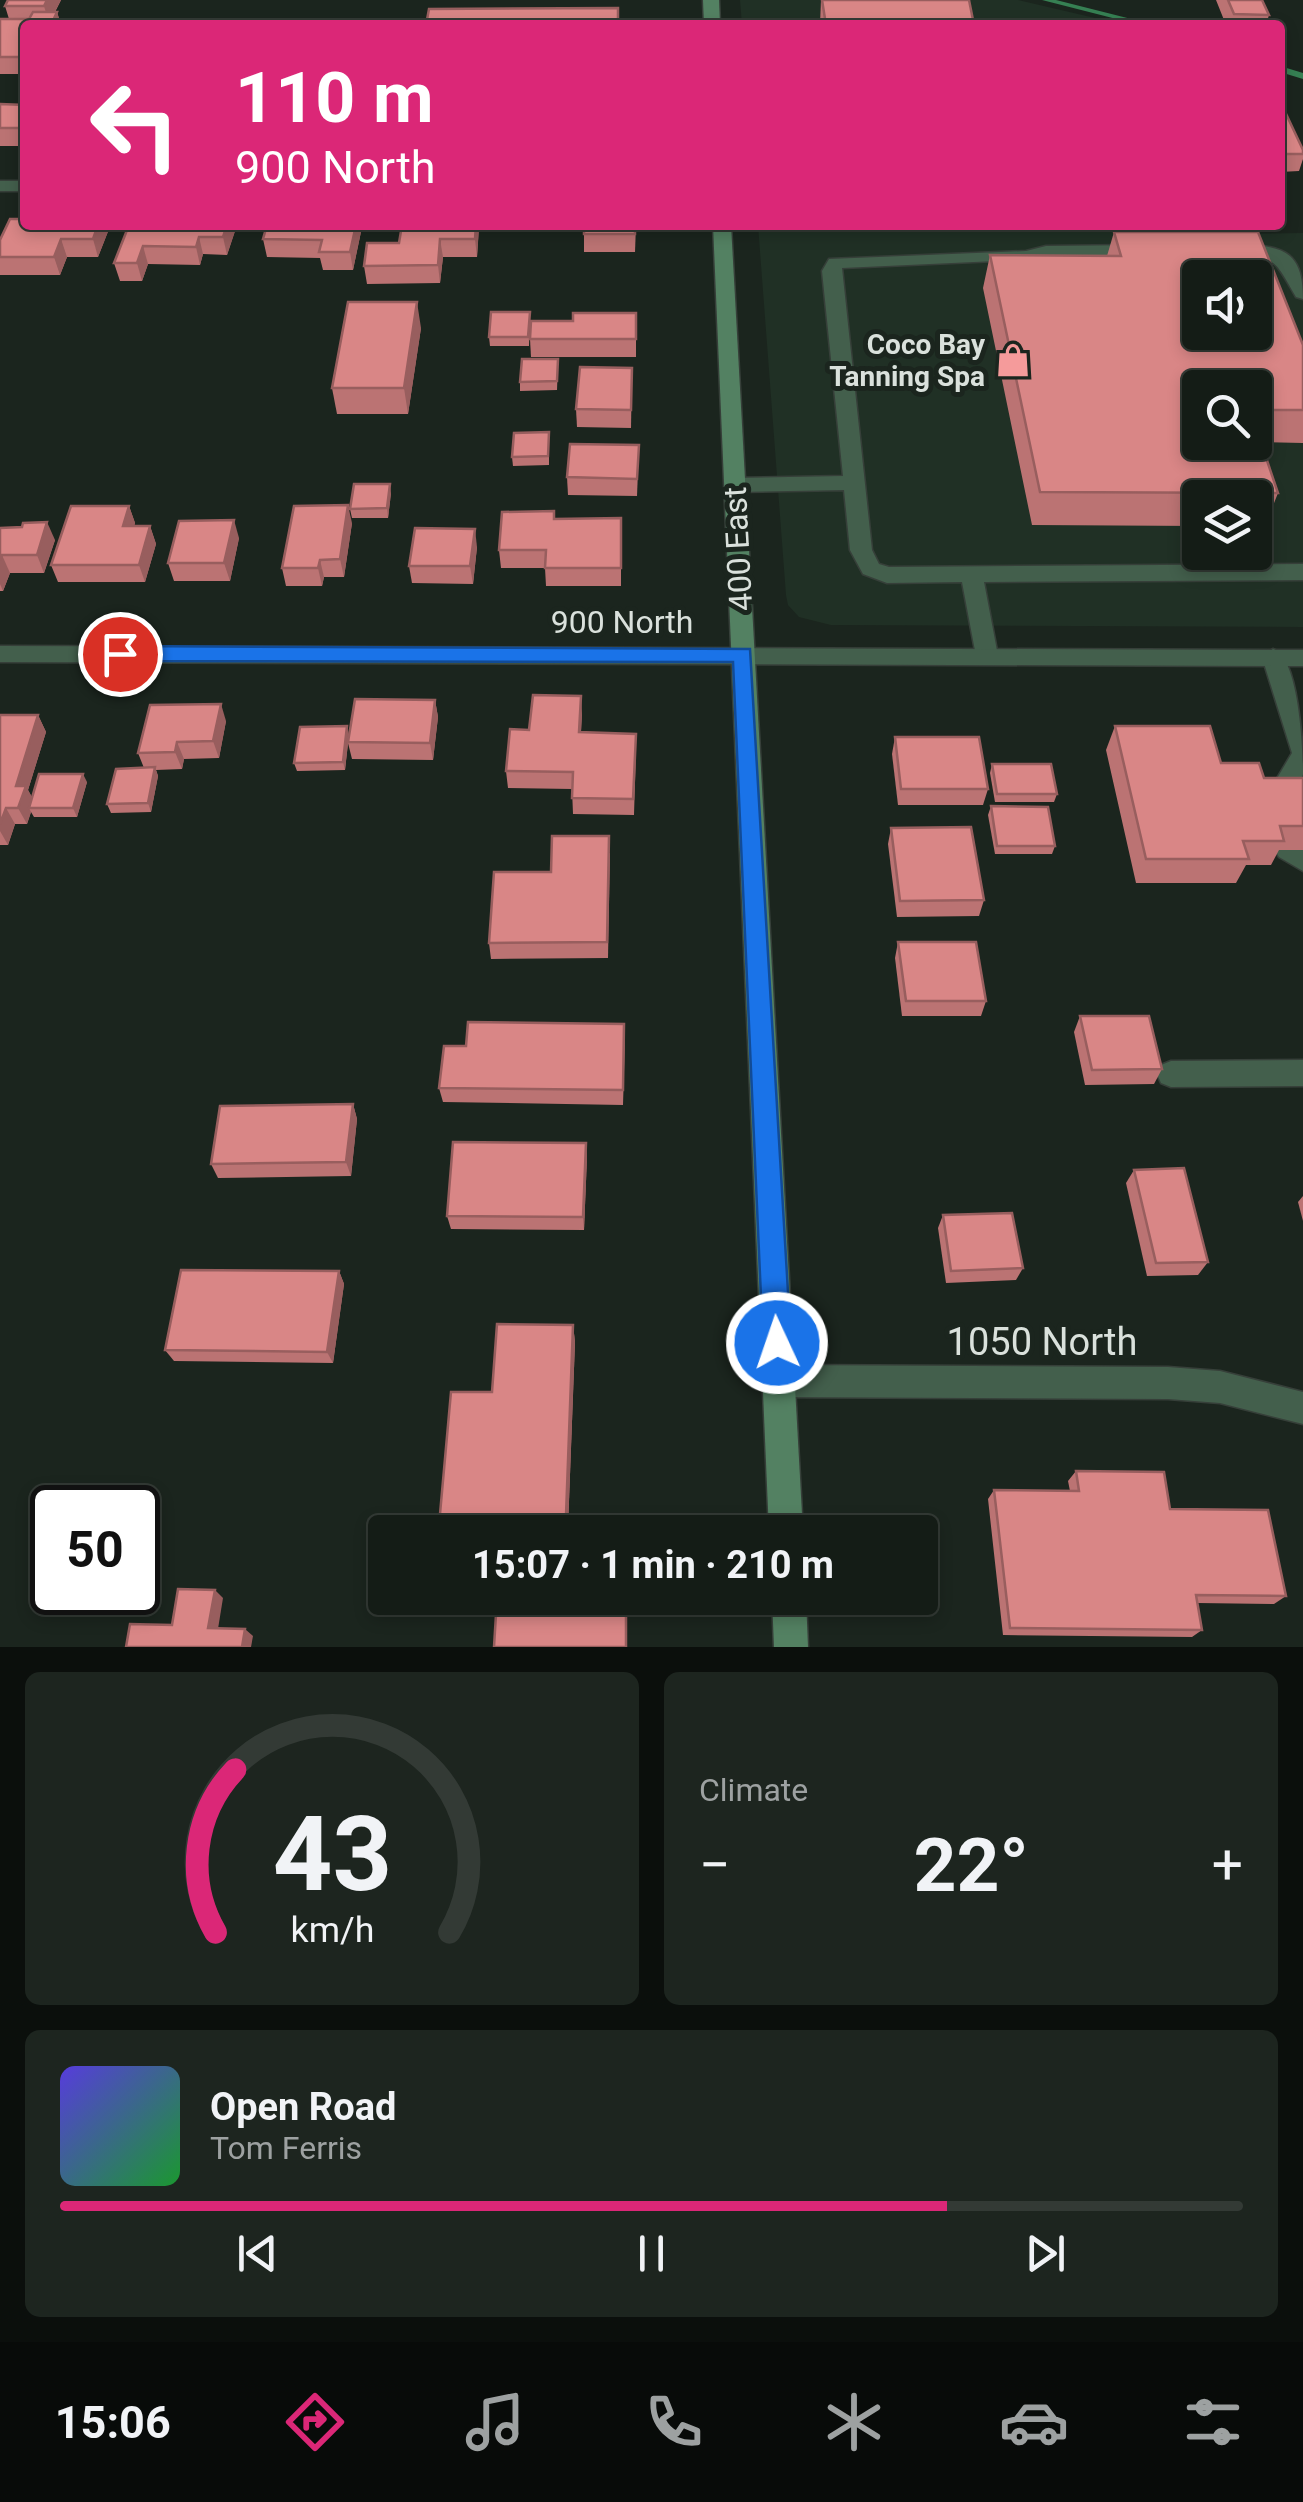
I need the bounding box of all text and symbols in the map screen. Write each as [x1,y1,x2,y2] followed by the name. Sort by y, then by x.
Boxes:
[235,57,434,139] text: 110 m
[70,60,200,190] icon: left
[235,141,436,194] text: 900 North
[1182,260,1272,570] map controls
[1182,260,1272,350] button: sound
[829,328,986,393] place label: Coco Bay Tanning Spa
[994,341,1032,379] shop icon: Coco Bay Tanning Spa
[1182,370,1272,460] button: search
[1182,480,1272,570] button: layers
[716,486,760,612] street label: 400 East
[551,603,693,641] street label: 900 North
[78,612,163,697] pin
[93,627,148,682] icon: arrive
[725,1291,829,1395] position arrow
[947,1320,1137,1364] street label: 1050 North
[30,1485,160,1615] speed limit sign: 50
[472,1543,834,1587] text: 15:07 · 1 min · 210 m
[699,1771,808,1809] text: Climate
[272,1794,392,1915] text: 43
[913,1821,1029,1909] text: 22°
[699,1833,730,1897] text: −
[1212,1833,1243,1897] text: +
[290,1909,374,1951] text: km/h
[210,2085,396,2129] text: Open Road
[210,2129,362,2167] text: Tom Ferris
[230,2226,285,2281] icon: previous
[624,2226,679,2281] icon: pause
[1018,2226,1073,2281] icon: next
[280,2387,350,2457] icon: directions
[460,2387,530,2457] icon: music
[639,2387,709,2457] icon: phone
[819,2387,889,2457] icon: climate
[999,2387,1069,2457] icon: car
[1178,2387,1248,2457] icon: filters
[55,2396,171,2449] text: 15:06

